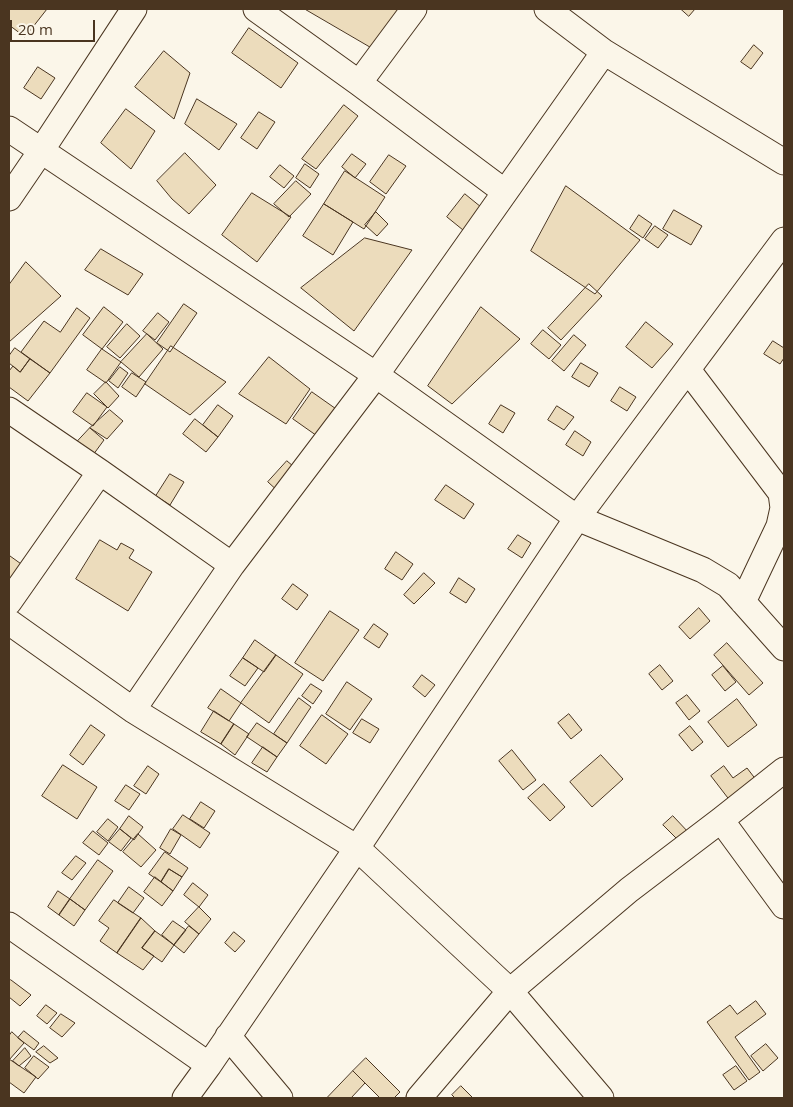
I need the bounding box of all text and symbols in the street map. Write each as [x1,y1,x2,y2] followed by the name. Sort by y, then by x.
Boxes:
[12,10,98,42] scale bar
[18,19,53,39] text: 20 m

